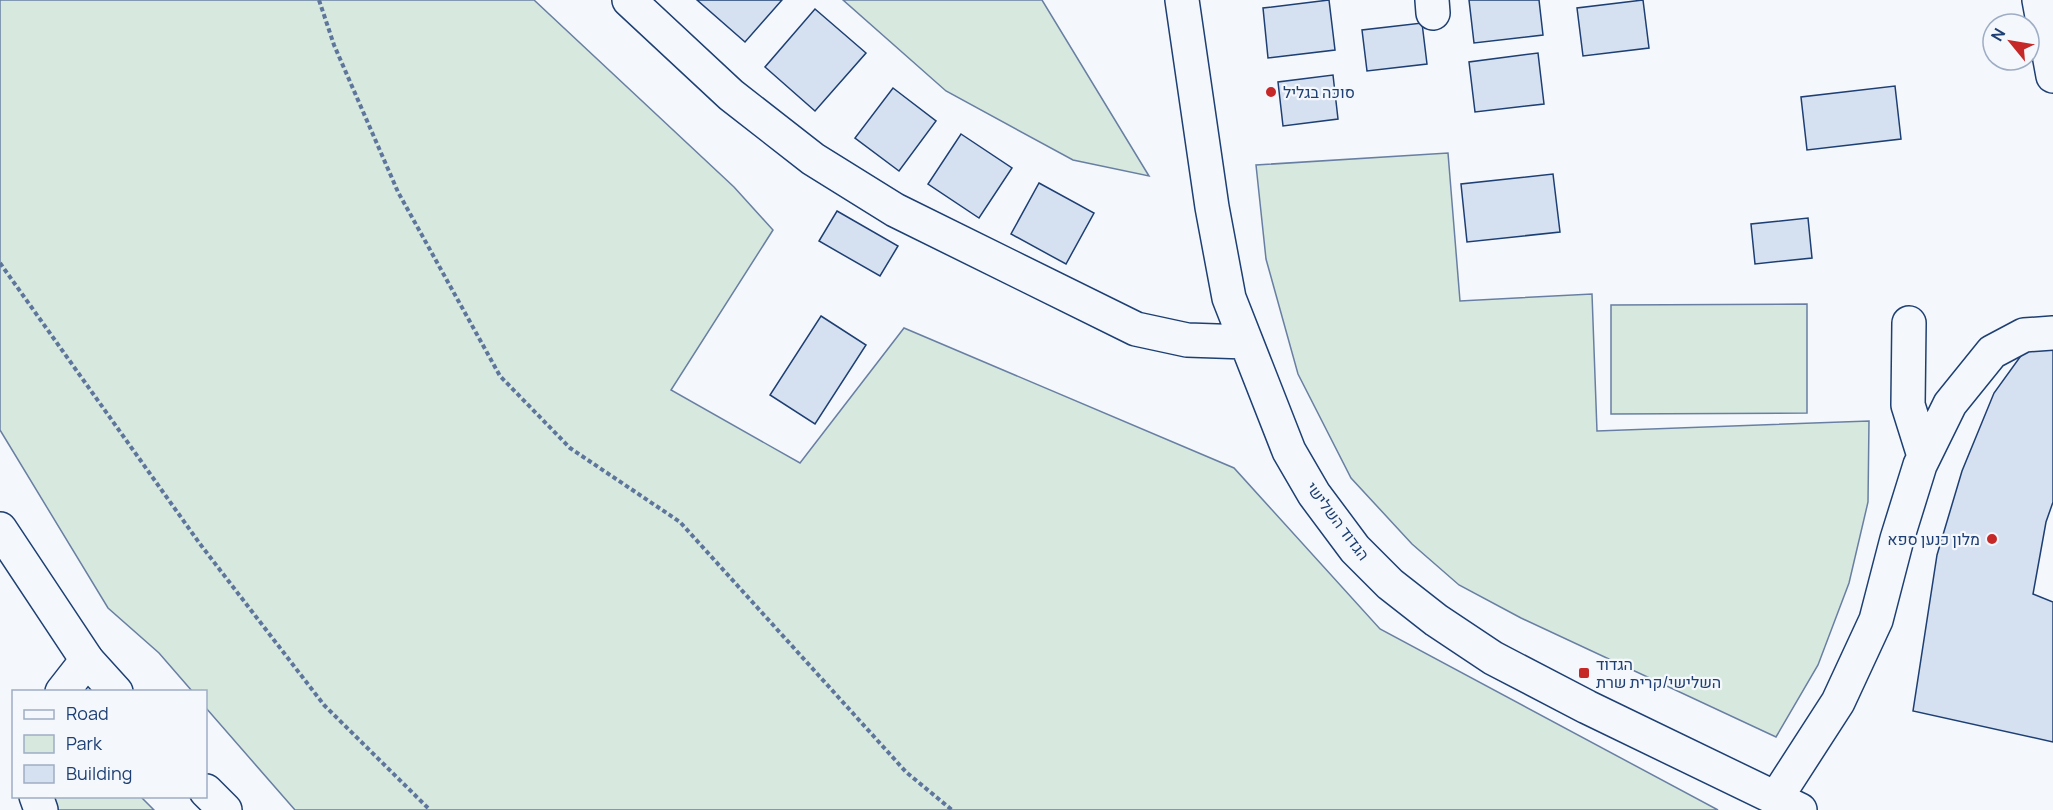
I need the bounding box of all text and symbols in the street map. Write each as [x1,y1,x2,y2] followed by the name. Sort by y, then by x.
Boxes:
[1981,12,2041,72] north arrow
[1986,24,2010,45] text: N
[1283,81,1355,103] place label: סוכה בגליל
[1264,85,1278,99] marker: סוכה בגליל
[1301,477,1375,565] street label: הגדוד השלישי
[1887,528,1980,550] place label: מלון כנען ספא
[1985,532,1999,546] marker: מלון כנען ספא
[1596,653,1721,693] place label: הגדוד השלישי/קרית שרת
[1577,666,1591,680] marker: הגדוד השלישי/קרית שרת
[12,690,207,798] legend
[66,701,109,725] text: Road
[66,731,103,755] text: Park
[66,761,132,785] text: Building

